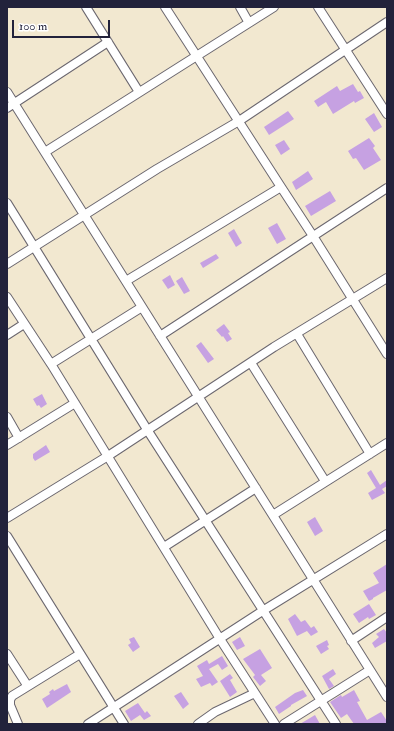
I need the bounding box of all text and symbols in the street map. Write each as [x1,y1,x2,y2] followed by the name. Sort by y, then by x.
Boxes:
[14,12,112,38] scale bar
[19,19,47,34] text: 100 m

